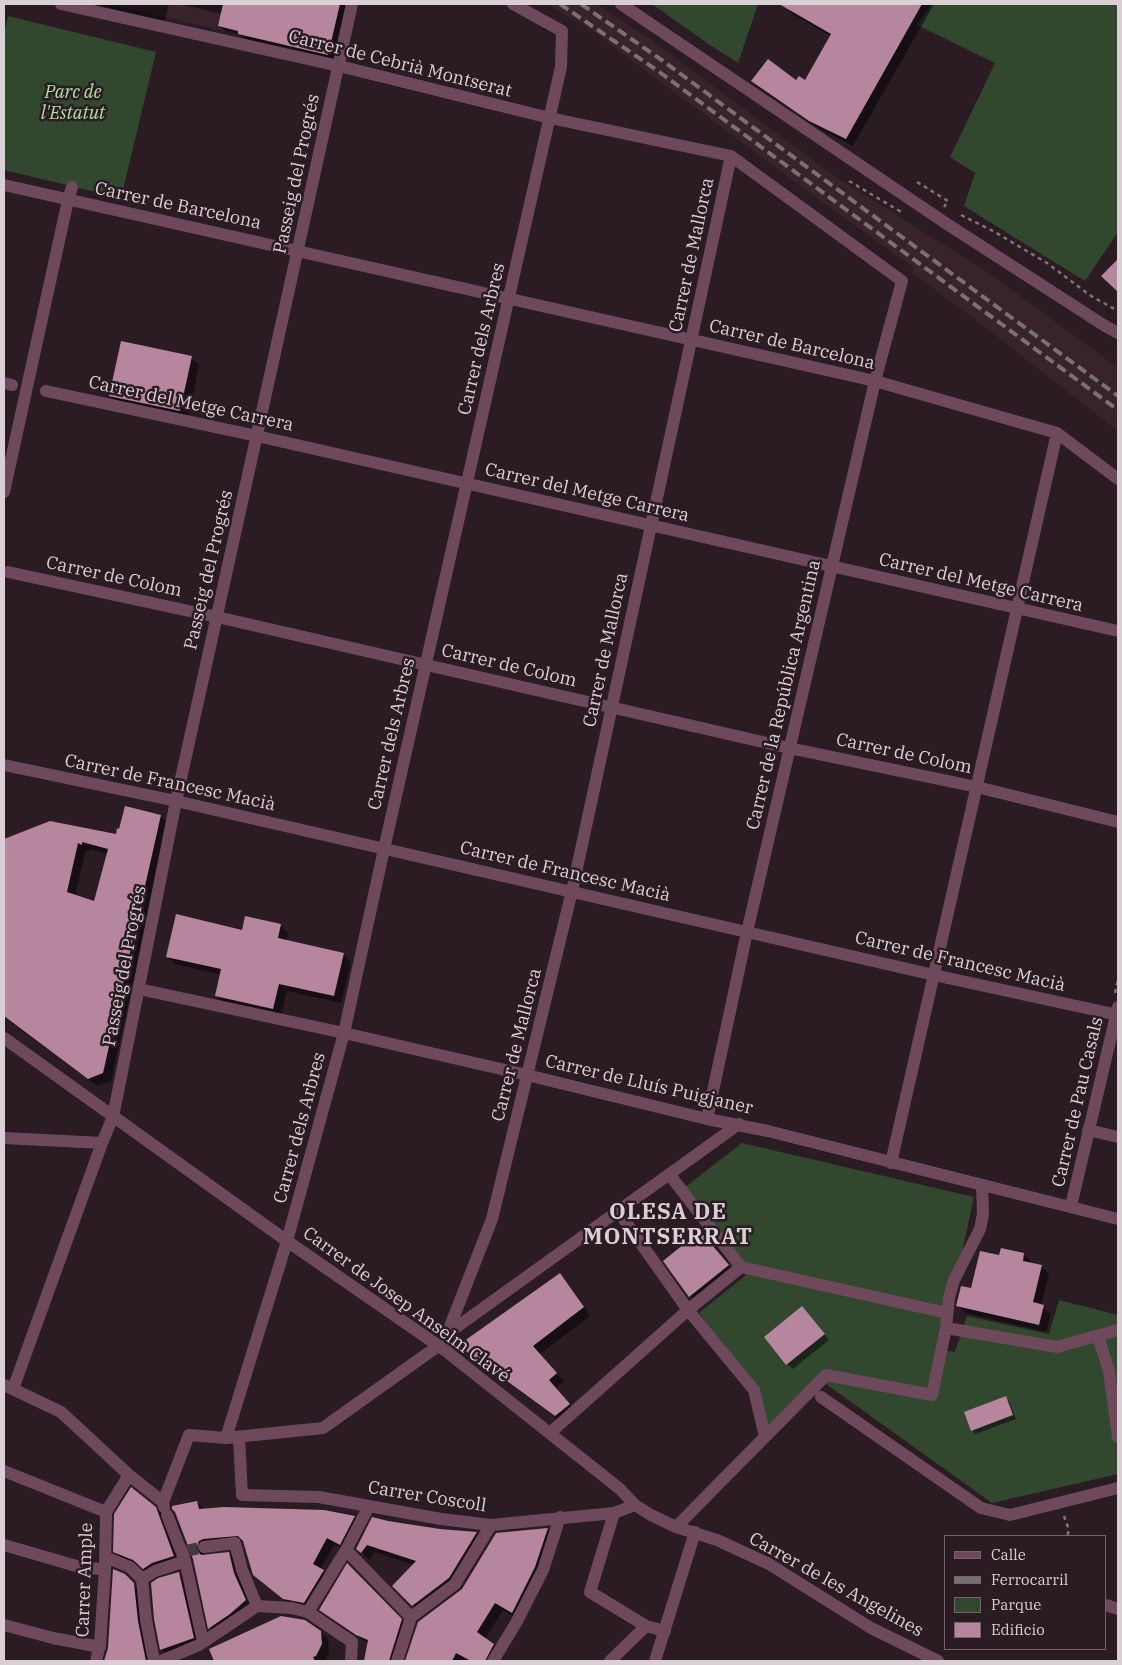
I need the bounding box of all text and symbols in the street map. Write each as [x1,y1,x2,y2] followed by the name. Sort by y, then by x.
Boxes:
[286,26,514,102] street label: Carrer de Cebrià Montserat
[41,82,105,125] park label: Parc de l'Estatut
[269,92,325,256] street label: Passeig del Progrés
[665,176,719,334] street label: Carrer de Mallorca
[93,178,263,234] street label: Carrer de Barcelona
[454,261,510,417] street label: Carrer dels Arbres
[707,315,877,375] street label: Carrer de Barcelona
[87,372,295,436] street label: Carrer del Metge Carrera
[483,459,691,527] street label: Carrer del Metge Carrera
[180,488,238,652] street label: Passeig del Progrés
[877,549,1085,617] street label: Carrer del Metge Carrera
[44,552,184,602] street label: Carrer de Colom
[742,558,826,832] street label: Carrer de la República Argentina
[579,571,633,729] street label: Carrer de Mallorca
[439,640,579,692] street label: Carrer de Colom
[364,656,420,812] street label: Carrer dels Arbres
[834,729,974,779] street label: Carrer de Colom
[62,750,278,816] street label: Carrer de Francesc Macià
[458,837,672,907] street label: Carrer de Francesc Macià
[99,884,151,1048] street label: Passeig del Progrés
[853,927,1067,997] street label: Carrer de Francesc Macià
[487,966,547,1124] street label: Carrer de Mallorca
[1048,1015,1108,1189] street label: Carrer de Pau Casals
[269,1050,331,1206] street label: Carrer dels Arbres
[543,1051,755,1119] street label: Carrer de Lluís Puigjaner
[582,1200,754,1252] district label: OLESA DE MONTSERRAT
[298,1223,514,1387] street label: Carrer de Josep Anselm Clavé
[366,1477,488,1517] street label: Carrer Coscoll
[72,1522,98,1638] street label: Carrer Ample
[745,1528,927,1642] street label: Carrer de les Angelines
[944,1535,1107,1650] legend
[991,1545,1026,1564] text: Calle
[991,1570,1068,1589] text: Ferrocarril
[991,1595,1041,1614] text: Parque
[991,1620,1045,1639] text: Edificio

